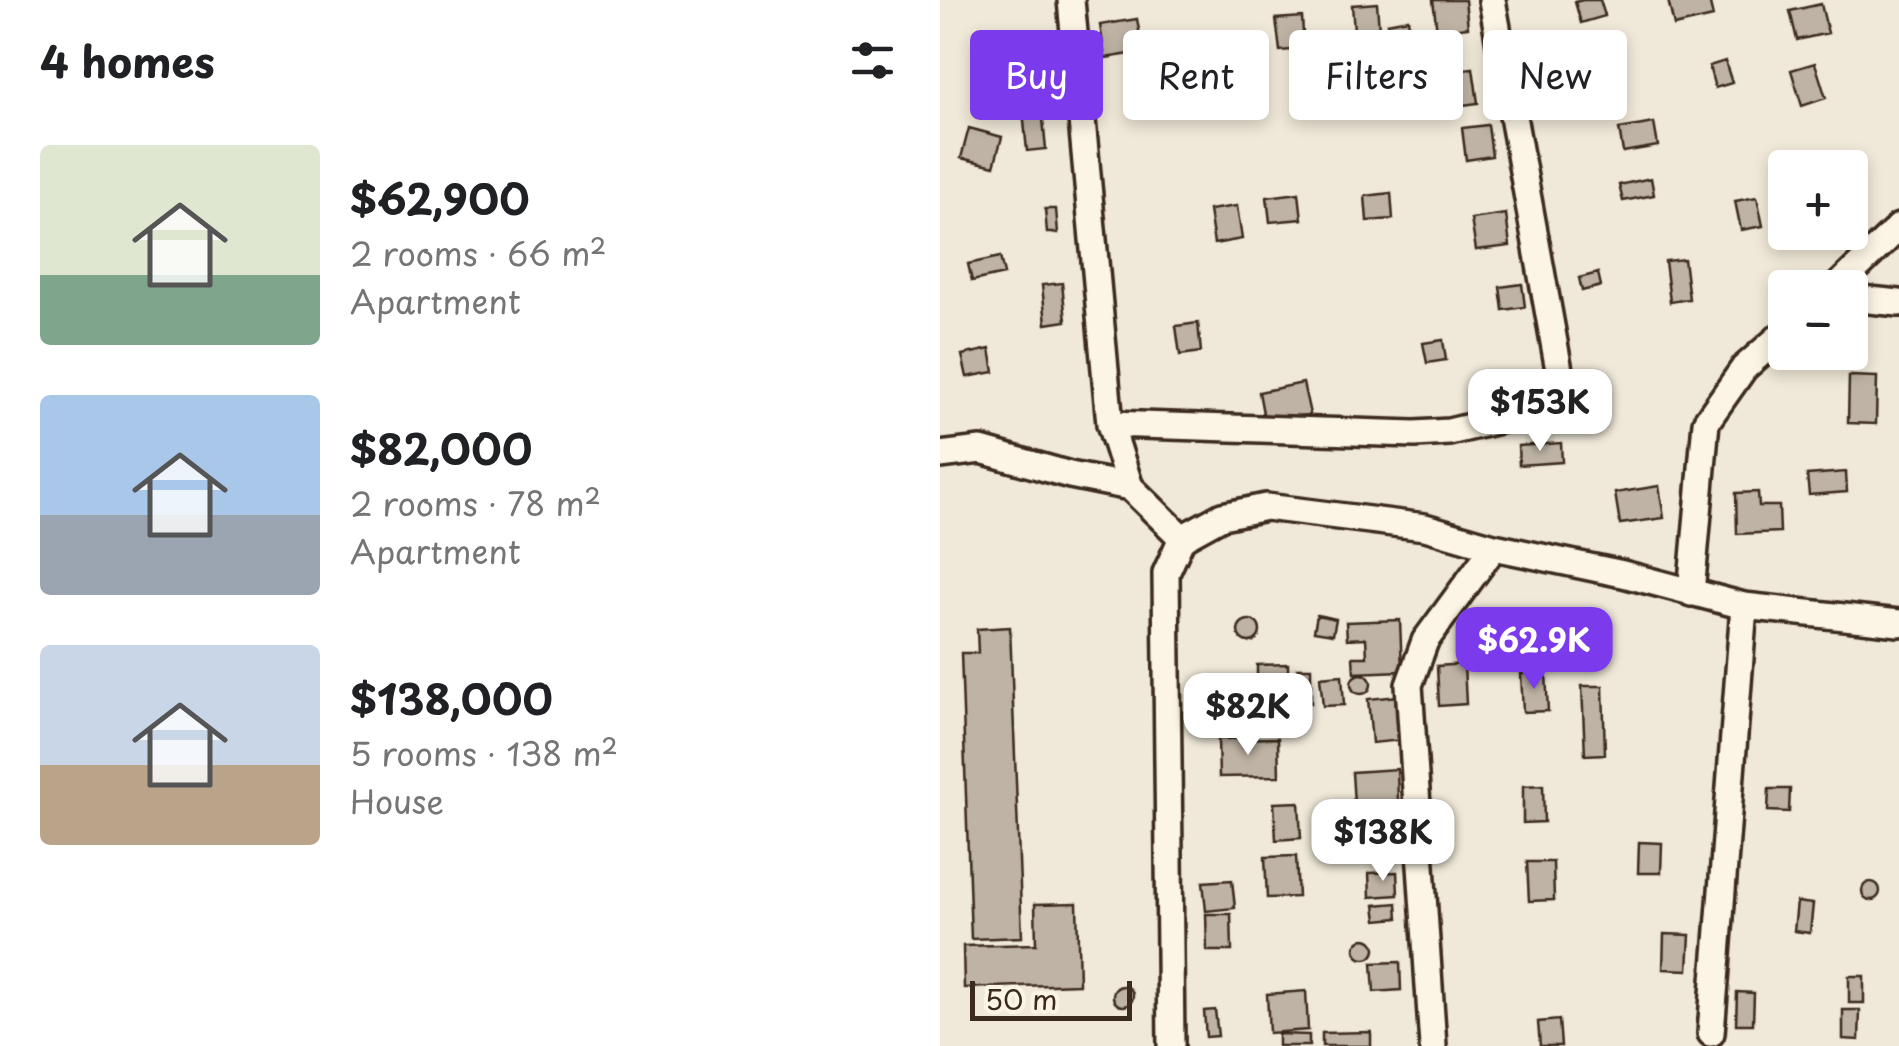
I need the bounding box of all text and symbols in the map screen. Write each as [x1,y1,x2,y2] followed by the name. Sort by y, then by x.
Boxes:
[40,29,215,92] text: 4 homes
[970,30,1103,120] chip: Buy
[1123,30,1269,120] chip: Rent
[1289,30,1463,120] chip: Filters
[1483,30,1627,120] chip: New
[845,33,900,88] icon: filters
[1768,150,1868,370] map controls
[1768,150,1868,250] button: +
[350,166,530,229] text: $62,900
[120,185,240,305] icon: home
[350,229,607,277] text: 2 rooms · 66 m²
[1768,270,1868,370] button: −
[350,277,521,325] text: Apartment
[1470,369,1610,454] pin: $153K
[1490,377,1590,425] text: $153K
[350,416,532,479] text: $82,000
[120,435,240,555] icon: home
[350,479,601,527] text: 2 rooms · 78 m²
[350,527,521,575] text: Apartment
[1453,607,1615,692] pin: $62.9K
[1478,615,1590,663] text: $62.9K
[350,666,553,729] text: $138,000
[1189,673,1307,758] pin: $82K
[1206,681,1290,729] text: $82K
[120,685,240,805] icon: home
[350,729,618,777] text: 5 rooms · 138 m²
[350,777,444,825] text: House
[1313,799,1453,884] pin: $138K
[1333,807,1433,855] text: $138K
[970,976,1132,1020] scale bar
[985,977,1058,1020] text: 50 m

